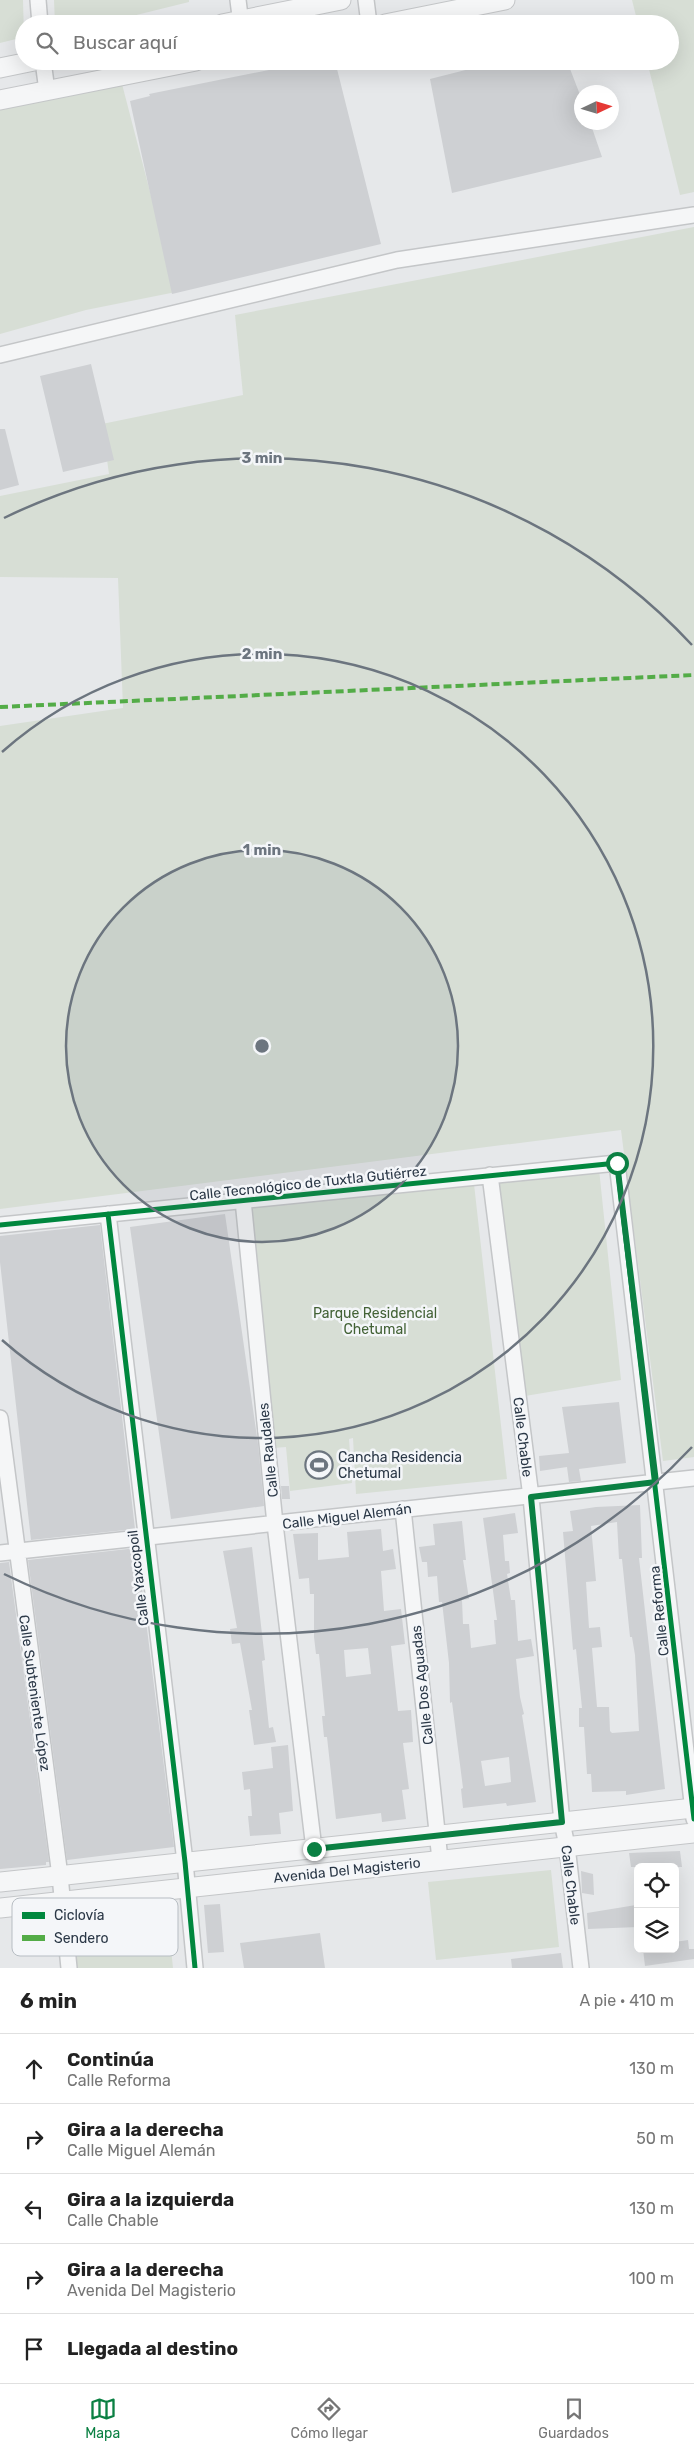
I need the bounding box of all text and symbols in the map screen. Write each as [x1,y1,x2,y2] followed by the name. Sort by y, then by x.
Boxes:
[15,15,679,70] search box
[33,29,61,57] icon: search
[73,31,177,54] text: Buscar aquí
[574,85,619,130] north arrow
[242,449,282,467] text: 3 min
[242,645,282,663] text: 2 min
[243,841,281,859] text: 1 min
[253,1037,271,1055] centre of rings
[606,1152,629,1175] route start
[189,1163,427,1204] street label: Calle Tecnológico de Tuxtla Gutiérrez
[313,1305,437,1338] park label: Parque Residencial Chetumal
[509,1396,536,1478] street label: Calle Chable
[255,1402,282,1498] street label: Calle Raudales
[338,1449,462,1482] place label: Cancha Residencia Chetumal
[304,1450,334,1480] sports icon: Cancha Residencia Chetumal
[282,1500,413,1533] street label: Calle Miguel Alemán
[124,1529,153,1627] street label: Calle Yaxcopoil
[646,1565,673,1657] street label: Calle Reforma
[15,1614,54,1772] street label: Calle Subteniente López
[408,1624,437,1746] street label: Calle Dos Aguadas
[303,1838,326,1861] route end
[557,1844,584,1926] street label: Calle Chable
[273,1854,421,1887] street label: Avenida Del Magisterio
[634,1863,679,1953] map controls
[634,1863,679,1908] button: locate
[12,1898,178,1956] legend
[54,1907,105,1924] text: Ciclovía
[634,1908,679,1953] button: layers
[54,1930,108,1947] text: Sendero
[20,1988,77,2013] text: 6 min
[580,1991,674,2010] text: A pie · 410 m
[67,2048,154,2071] text: Continúa
[20,2055,48,2083] icon: ahead
[629,2059,674,2078] text: 130 m
[67,2071,171,2090] text: Calle Reforma
[67,2118,224,2141] text: Gira a la derecha
[20,2125,48,2153] icon: right
[636,2129,674,2148] text: 50 m
[67,2141,216,2160] text: Calle Miguel Alemán
[67,2188,234,2211] text: Gira a la izquierda
[20,2195,48,2223] icon: left
[629,2199,674,2218] text: 130 m
[67,2211,159,2230] text: Calle Chable
[67,2258,224,2281] text: Gira a la derecha
[20,2265,48,2293] icon: right
[629,2269,674,2288] text: 100 m
[67,2281,236,2300] text: Avenida Del Magisterio
[20,2335,48,2363] icon: arrive
[67,2337,238,2360] text: Llegada al destino
[85,2395,120,2442] tab: Mapa
[291,2395,368,2442] tab: Cómo llegar
[538,2395,609,2442] tab: Guardados

